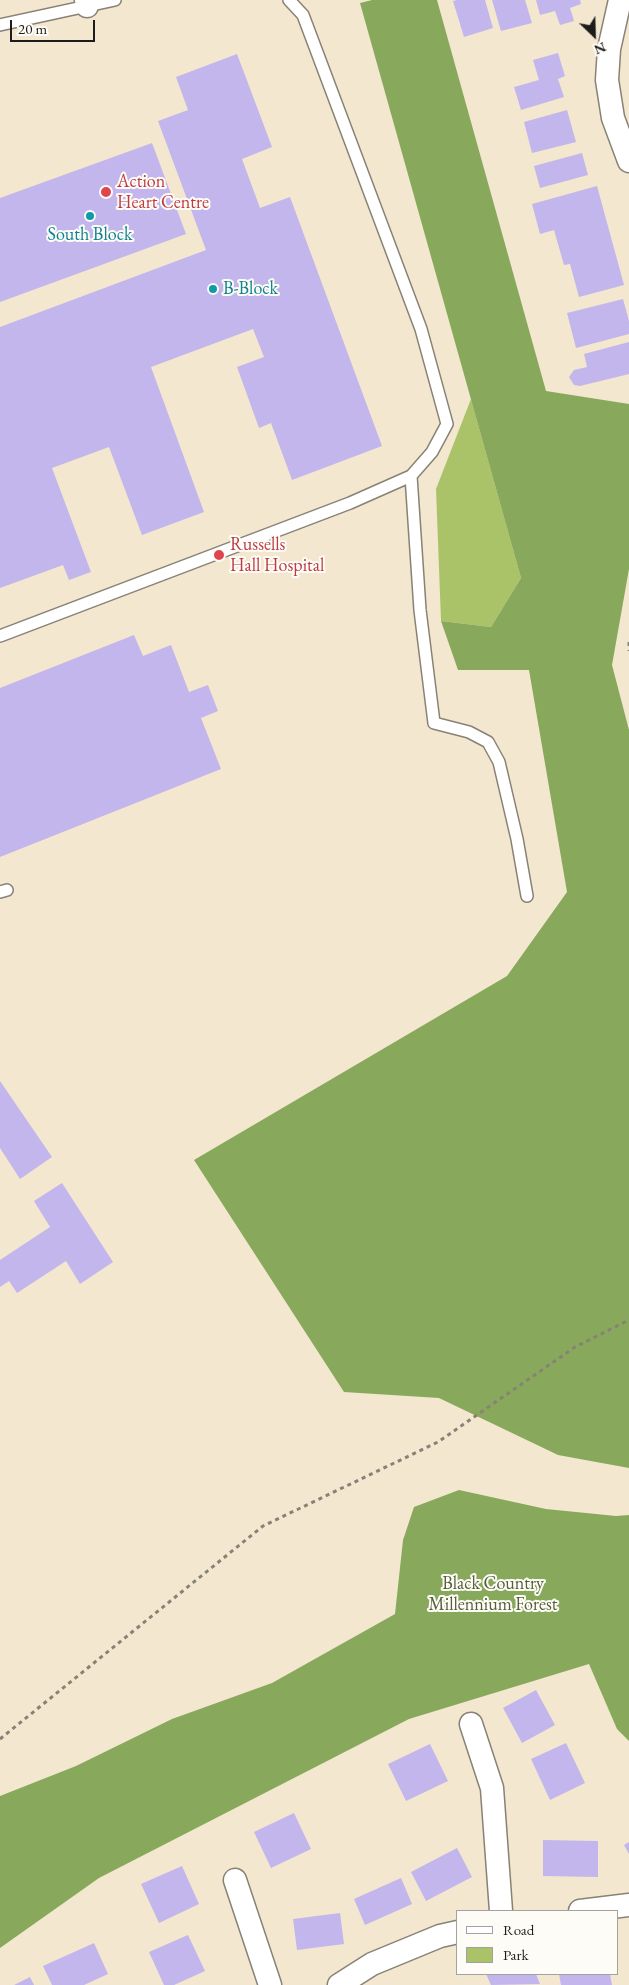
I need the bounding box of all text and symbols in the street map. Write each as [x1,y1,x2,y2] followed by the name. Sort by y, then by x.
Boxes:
[12,10,98,42] scale bar
[569,10,619,60] north arrow
[18,19,47,38] text: 20 m
[591,38,609,59] text: N
[117,171,209,213] place label: Action Heart Centre
[99,185,113,199] marker: Action Heart Centre
[84,210,96,222] marker: South Block
[48,224,132,246] place label: South Block
[223,278,278,300] place label: B-Block
[207,283,219,295] marker: B-Block
[230,534,324,576] place label: Russells Hall Hospital
[212,548,226,562] marker: Russells Hall Hospital
[429,1573,557,1616] park label: Black Country Millennium Forest
[456,1910,619,1975] legend
[503,1920,534,1939] text: Road
[503,1945,529,1964] text: Park

